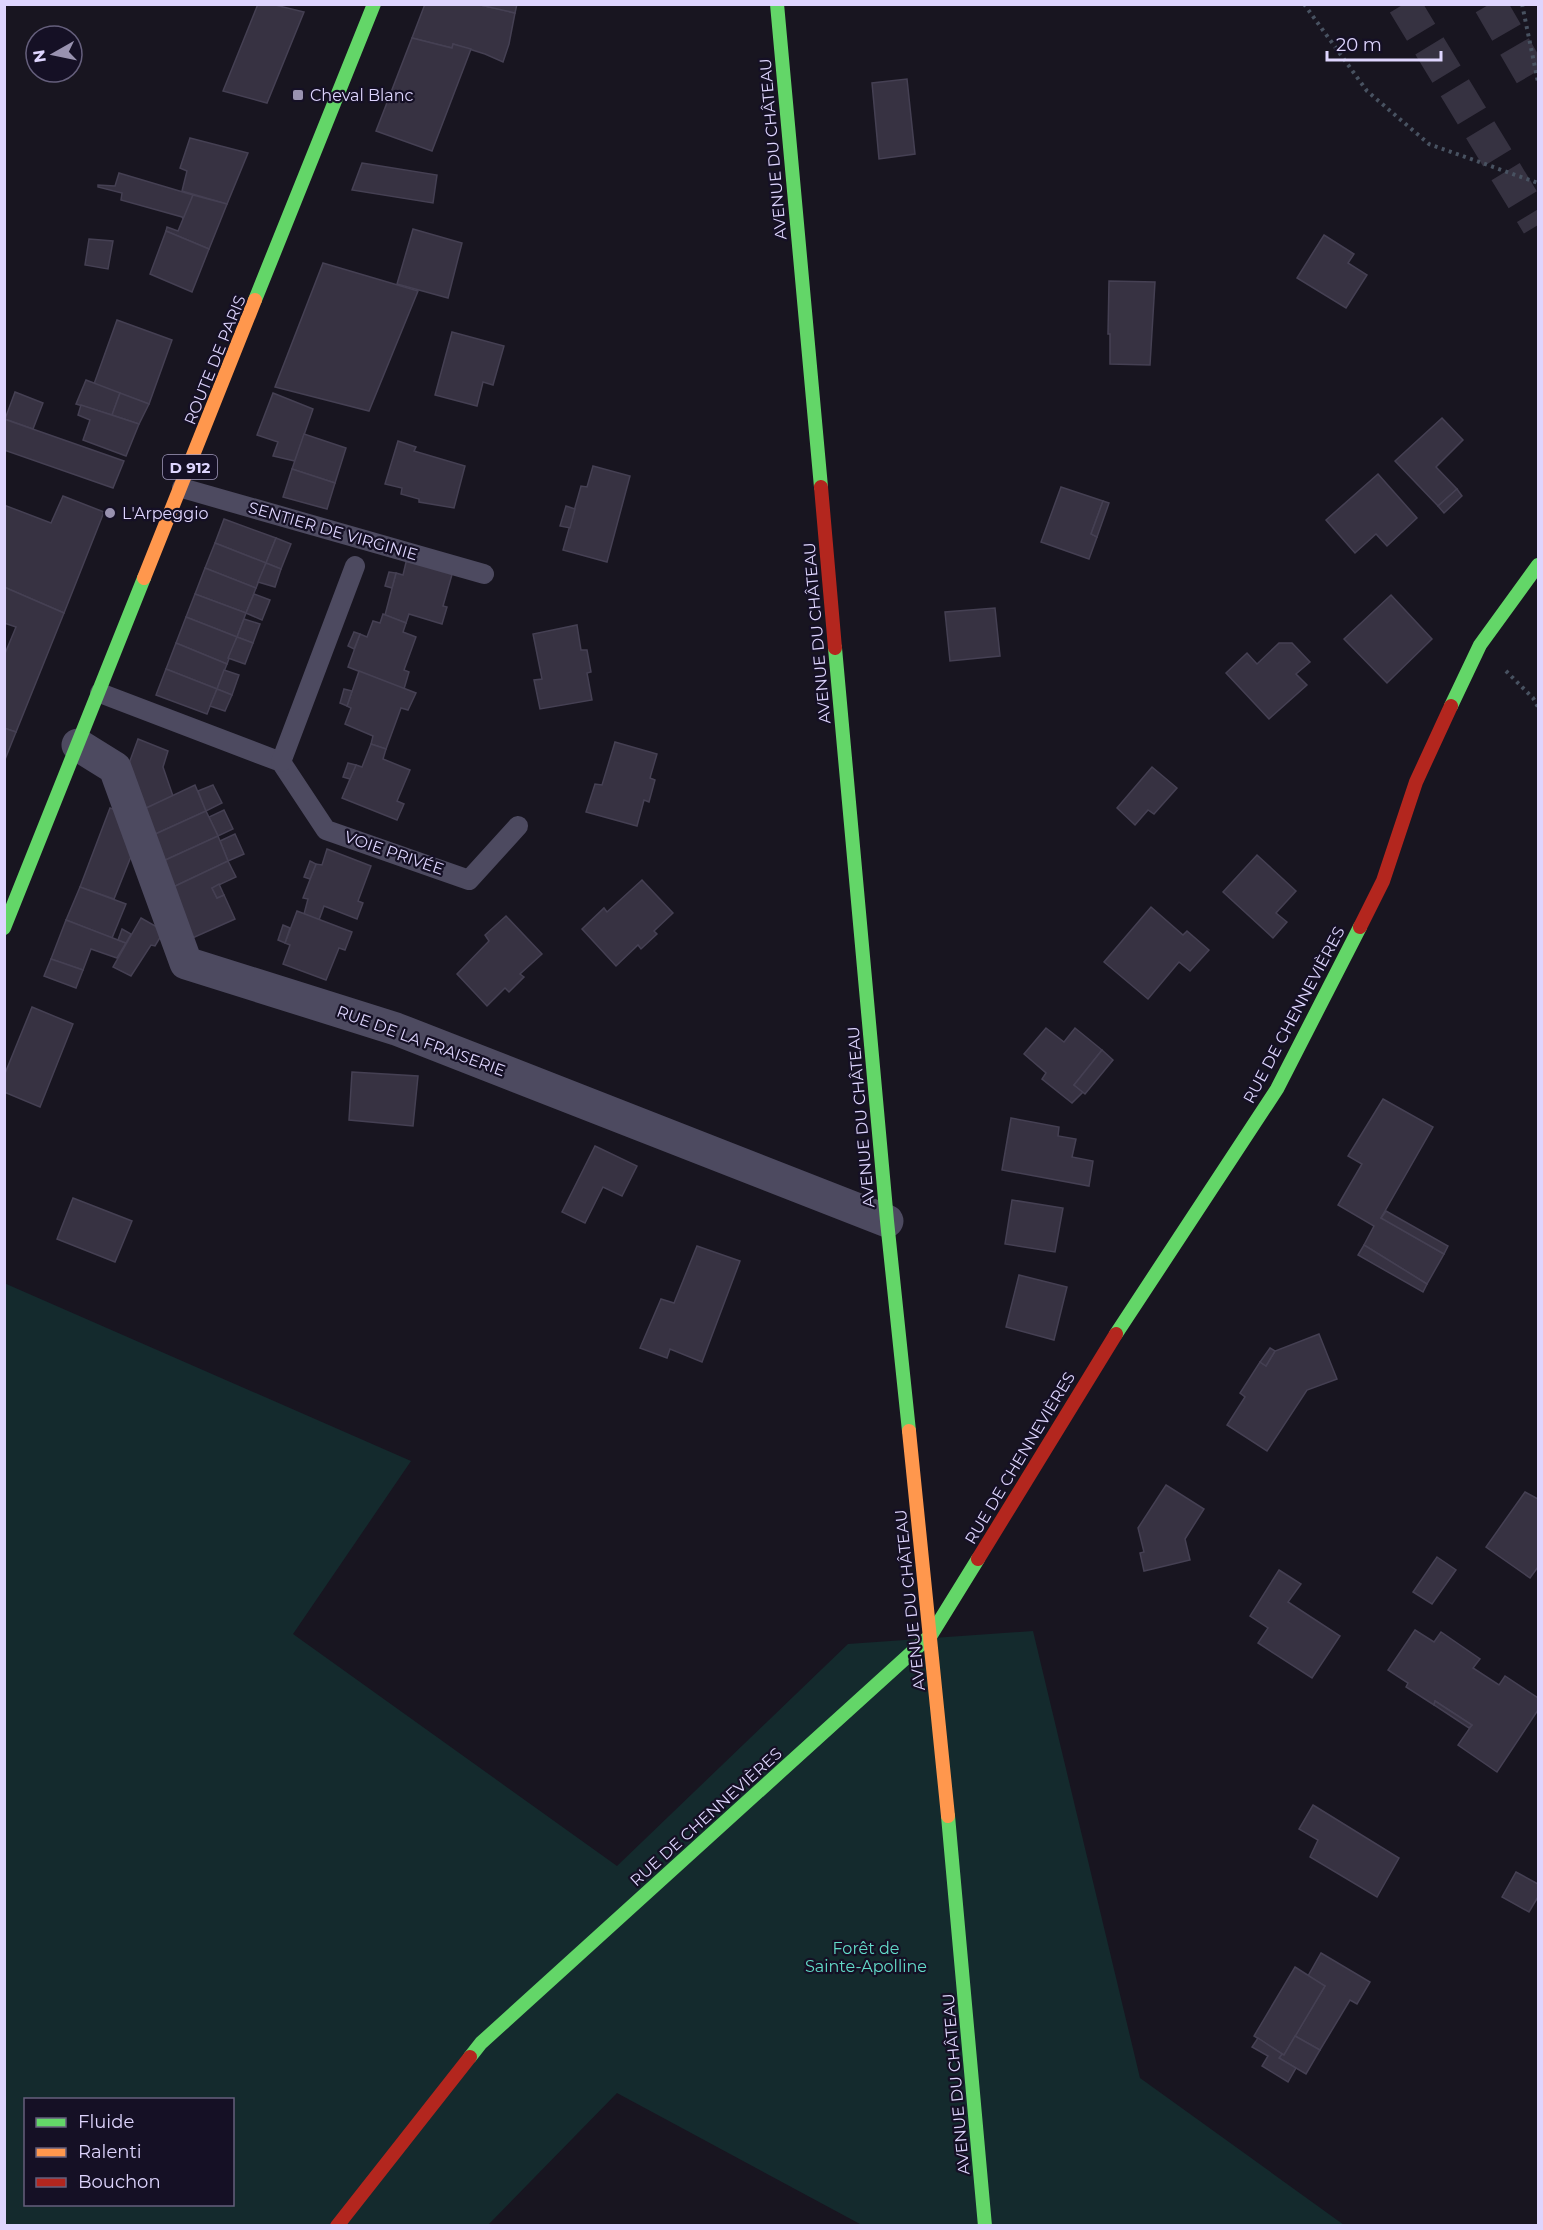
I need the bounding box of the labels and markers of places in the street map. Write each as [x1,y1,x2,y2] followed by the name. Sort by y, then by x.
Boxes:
[310,86,414,105] place label: Cheval Blanc
[291,88,305,102] marker: Cheval Blanc
[122,504,209,523] place label: L'Arpeggio
[103,506,117,520] marker: L'Arpeggio

